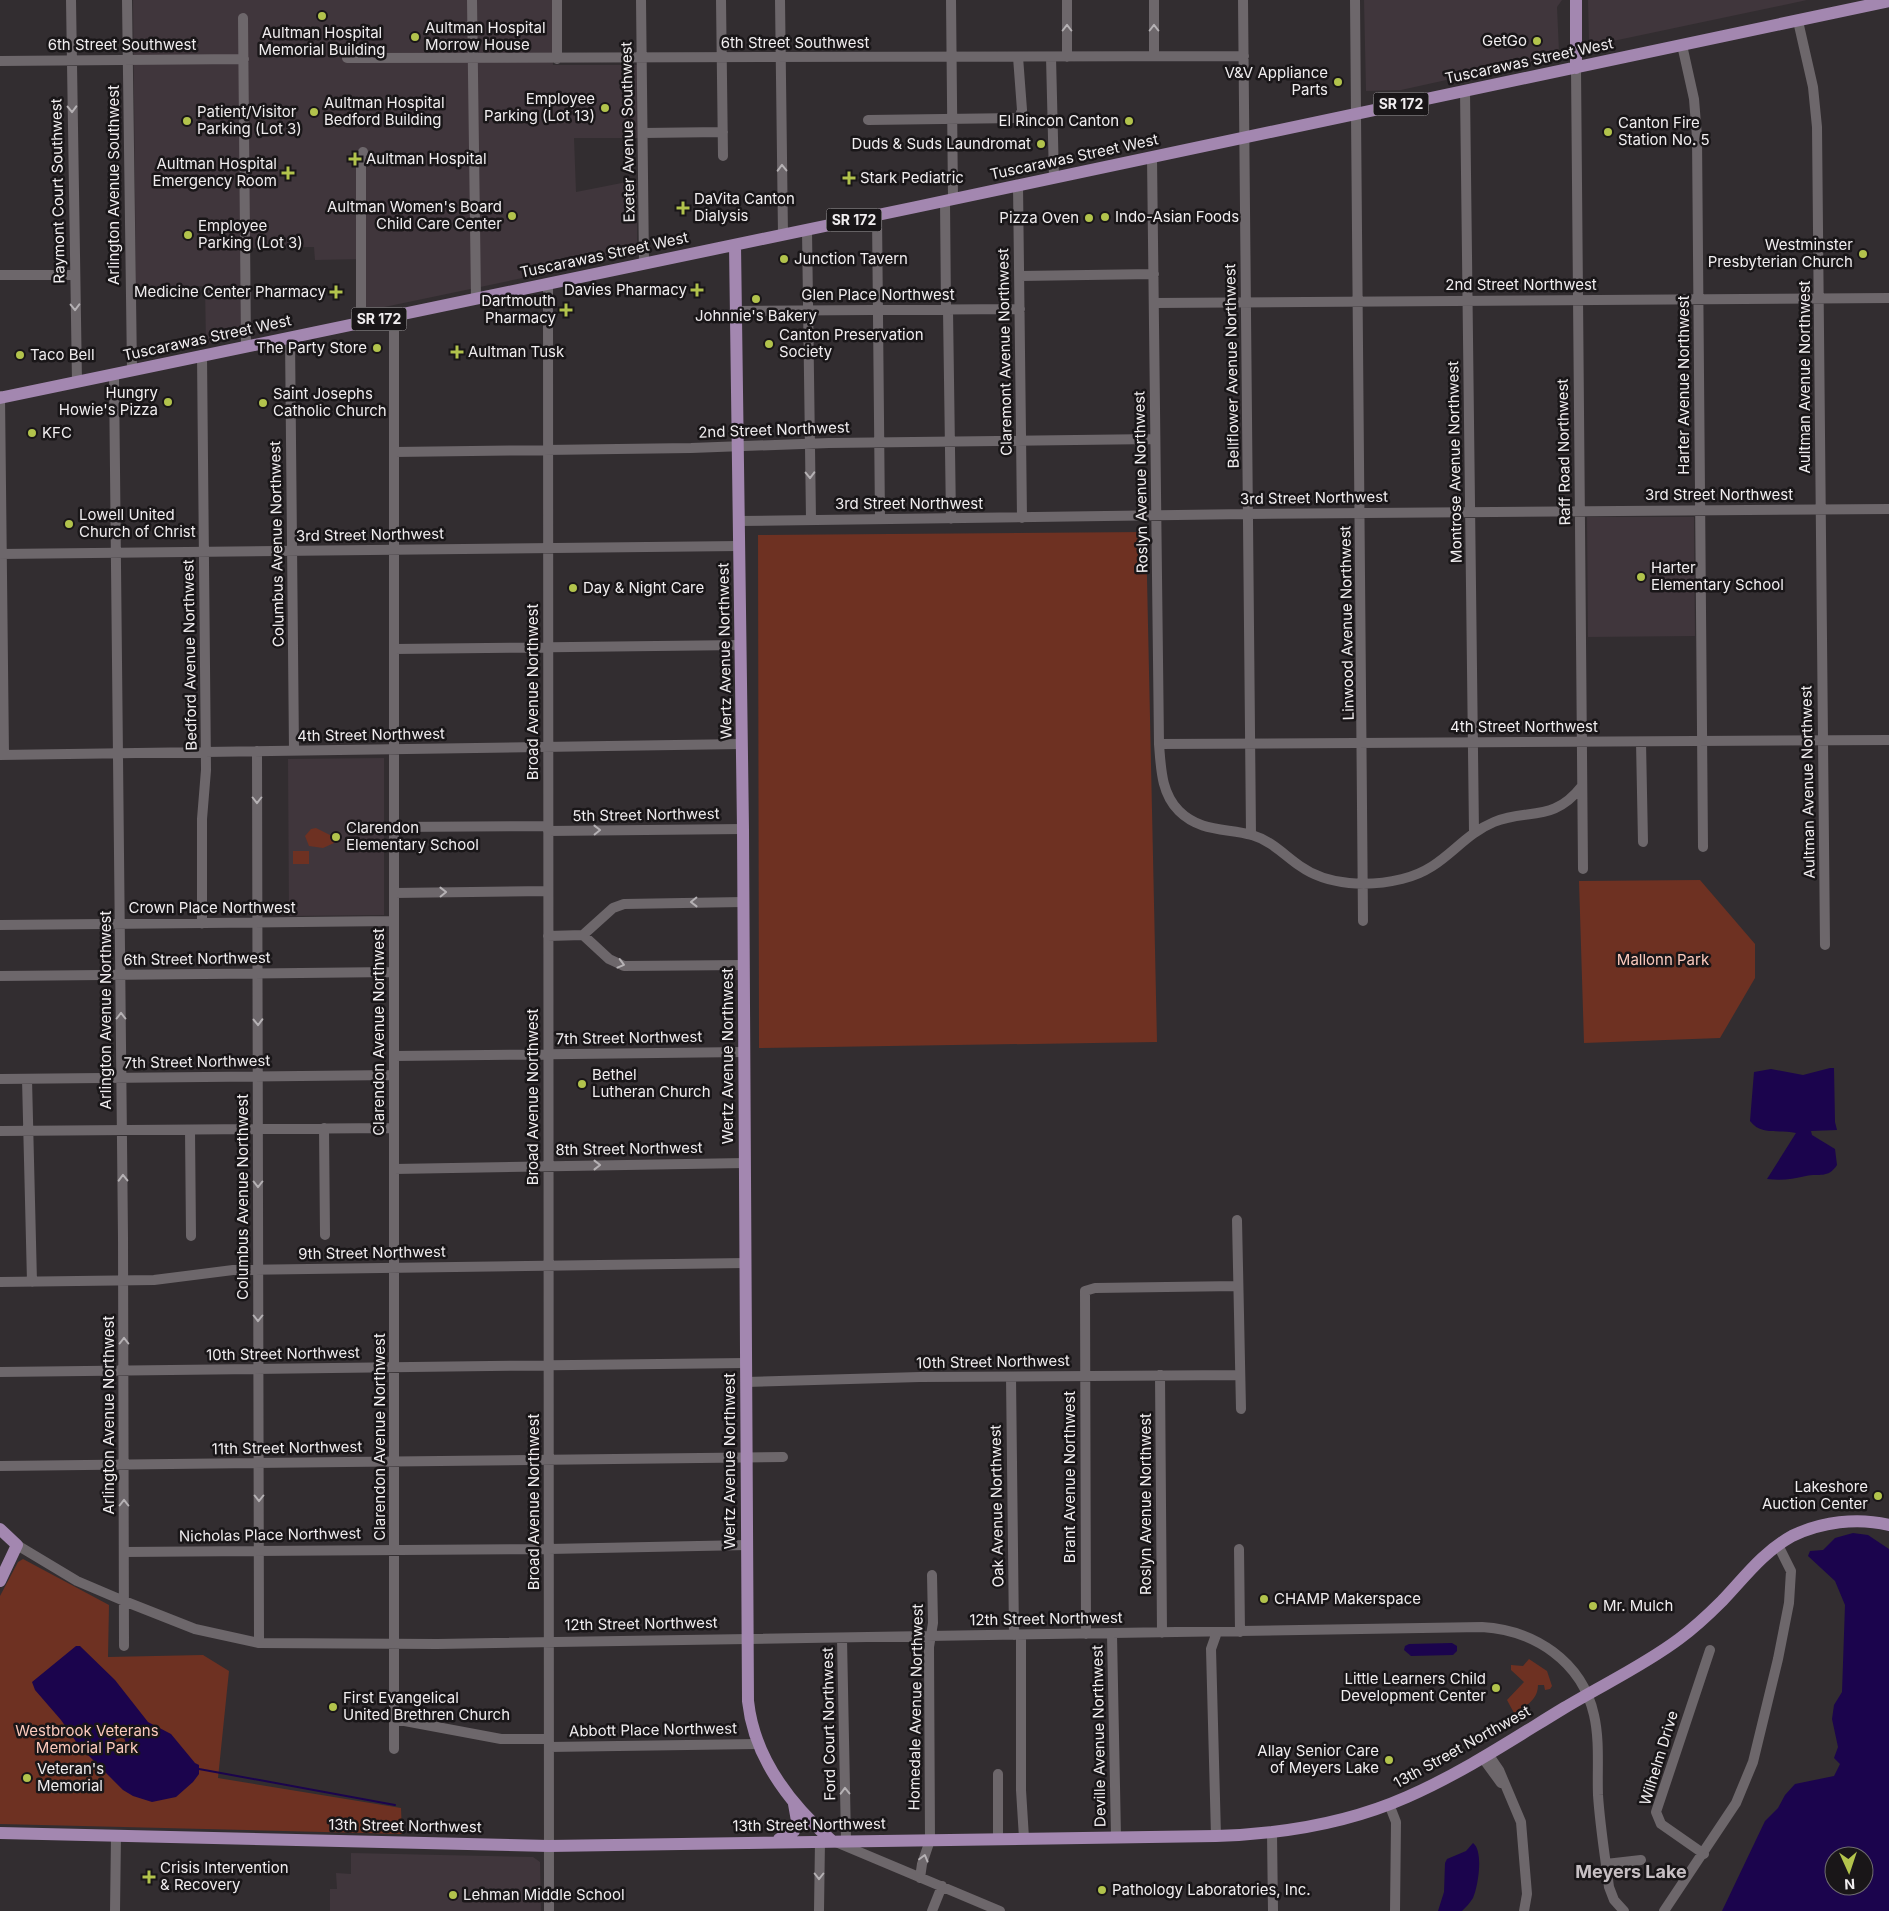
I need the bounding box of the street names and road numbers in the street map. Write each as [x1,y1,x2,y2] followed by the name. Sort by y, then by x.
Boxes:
[721,33,869,52] street label: 6th Street Southwest
[1443,33,1615,88] street label: Tuscarawas Street West
[48,35,196,54] street label: 6th Street Southwest
[616,41,639,223] street label: Exeter Avenue Southwest
[104,85,123,285] street label: Arlington Avenue Southwest
[1374,92,1428,116] road number: SR 172
[46,98,69,284] street label: Raymont Court Southwest
[988,129,1160,184] street label: Tuscarawas Street West
[826,208,882,232] road number: SR 172
[518,227,690,282] street label: Tuscarawas Street West
[993,248,1016,456] street label: Claremont Avenue Northwest
[1220,263,1243,469] street label: Bellflower Avenue Northwest
[1445,275,1597,294] street label: 2nd Street Northwest
[1795,280,1814,474] street label: Aultman Avenue Northwest
[801,285,955,304] street label: Glen Place Northwest
[1674,295,1693,475] street label: Harter Avenue Northwest
[352,308,406,330] road number: SR 172
[121,310,293,365] street label: Tuscarawas Street West
[1443,361,1466,563] street label: Montrose Avenue Northwest
[1553,378,1574,525] street label: Raff Road Northwest
[1129,391,1152,573] street label: Roslyn Avenue Northwest
[698,417,850,442] street label: 2nd Street Northwest
[265,441,288,647] street label: Columbus Avenue Northwest
[1645,485,1793,504] street label: 3rd Street Northwest
[1240,487,1388,508] street label: 3rd Street Northwest
[835,494,983,513] street label: 3rd Street Northwest
[296,524,444,545] street label: 3rd Street Northwest
[1335,525,1358,721] street label: Linwood Avenue Northwest
[178,559,201,751] street label: Bedford Avenue Northwest
[713,563,736,739] street label: Wertz Avenue Northwest
[523,604,542,780] street label: Broad Avenue Northwest
[1796,685,1819,879] street label: Aultman Avenue Northwest
[1450,717,1598,736] street label: 4th Street Northwest
[297,724,445,745] street label: 4th Street Northwest
[572,804,720,825] street label: 5th Street Northwest
[128,898,296,917] street label: Crown Place Northwest
[96,910,115,1109] street label: Arlington Avenue Northwest
[369,928,388,1136] street label: Clarendon Avenue Northwest
[123,948,271,969] street label: 6th Street Northwest
[718,968,737,1144] street label: Wertz Avenue Northwest
[523,1009,542,1185] street label: Broad Avenue Northwest
[556,1027,703,1048] street label: 7th Street Northwest
[124,1051,271,1072] street label: 7th Street Northwest
[233,1094,252,1300] street label: Columbus Avenue Northwest
[555,1138,703,1159] street label: 8th Street Northwest
[298,1242,446,1263] street label: 9th Street Northwest
[99,1315,118,1514] street label: Arlington Avenue Northwest
[370,1333,389,1541] street label: Clarendon Avenue Northwest
[206,1343,360,1364] street label: 10th Street Northwest
[916,1351,1070,1372] street label: 10th Street Northwest
[720,1373,739,1549] street label: Wertz Avenue Northwest
[1060,1391,1079,1563] street label: Brant Avenue Northwest
[1136,1413,1155,1595] street label: Roslyn Avenue Northwest
[524,1414,543,1590] street label: Broad Avenue Northwest
[986,1424,1007,1588] street label: Oak Avenue Northwest
[212,1437,362,1458] street label: 11th Street Northwest
[179,1523,361,1546] street label: Nicholas Place Northwest
[904,1603,927,1810] street label: Homedale Avenue Northwest
[969,1608,1123,1629] street label: 12th Street Northwest
[564,1613,718,1634] street label: 12th Street Northwest
[1087,1645,1110,1827] street label: Deville Avenue Northwest
[818,1647,839,1801] street label: Ford Court Northwest
[1390,1701,1534,1792] street label: 13th Street Northwest
[1635,1708,1682,1807] street label: Wilhelm Drive
[569,1719,737,1740] street label: Abbott Place Northwest
[732,1814,886,1835] street label: 13th Street Northwest
[328,1815,482,1836] street label: 13th Street Northwest

